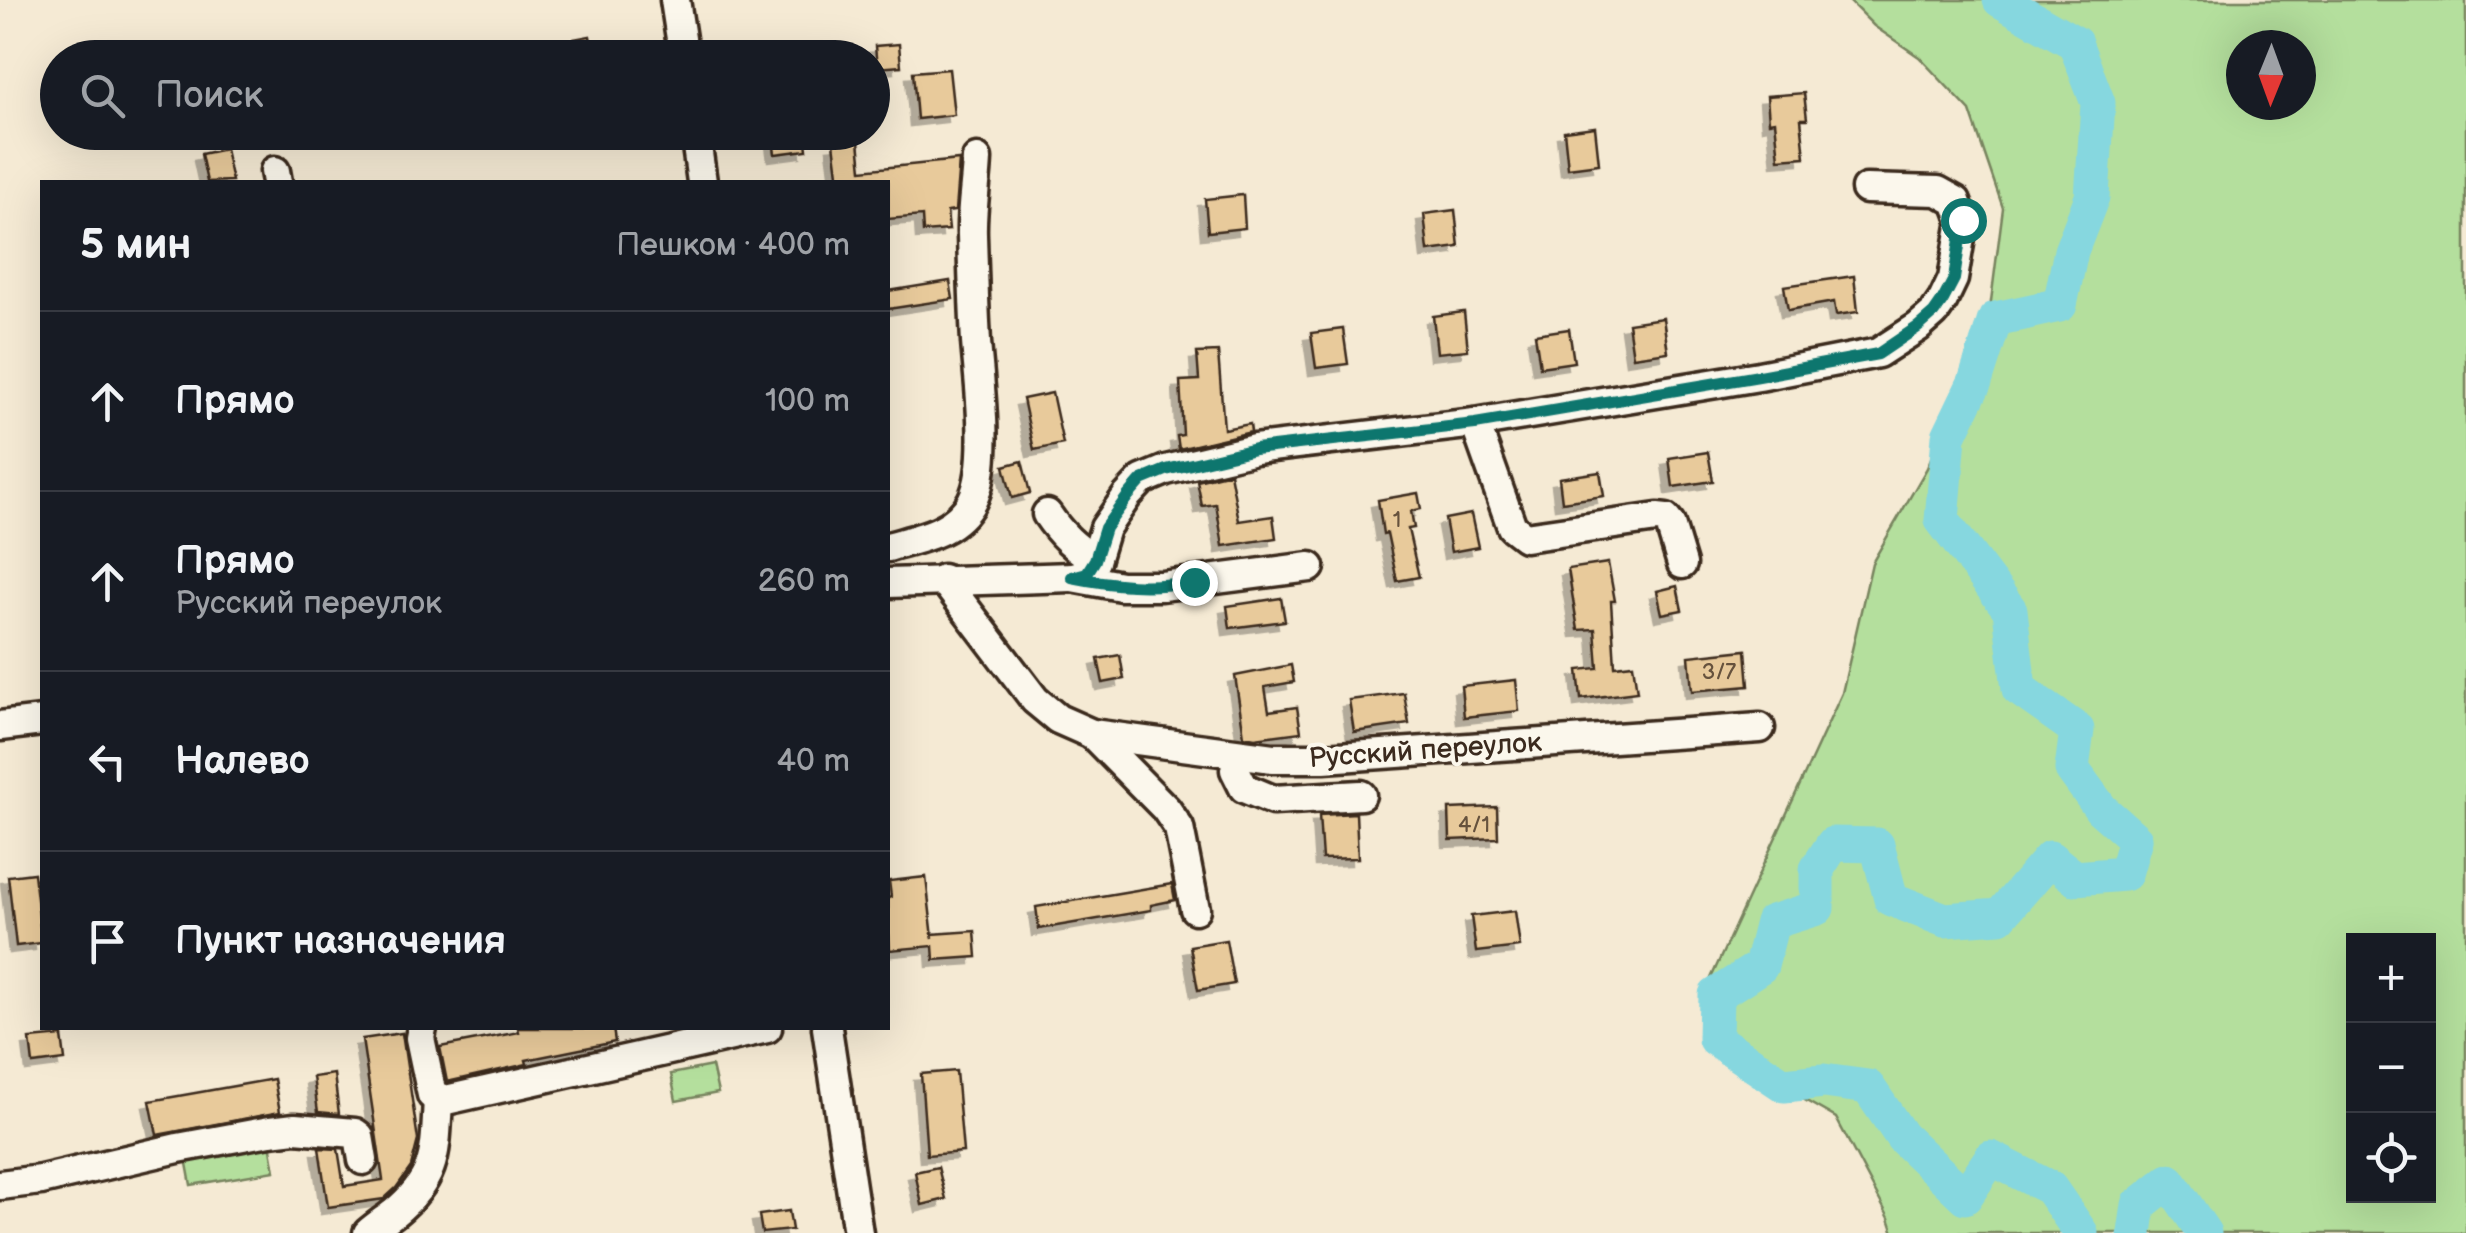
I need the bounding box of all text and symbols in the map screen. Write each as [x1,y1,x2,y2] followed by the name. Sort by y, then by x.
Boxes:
[2226,30,2316,120] north arrow
[40,40,890,150] search box
[75,68,130,123] icon: search
[155,73,263,118] text: Поиск
[1941,198,1987,244] route start
[80,220,192,271] text: 5 мин
[616,226,850,265] text: Пешком · 400 m
[80,374,135,429] icon: ahead
[175,379,294,424] text: Прямо
[765,382,850,421] text: 100 m
[1393,507,1401,534] house number: 1
[175,539,294,584] text: Прямо
[80,554,135,609] icon: ahead
[1172,560,1218,606] route end
[758,562,850,601] text: 260 m
[175,584,442,623] text: Русский переулок
[1702,659,1736,686] house number: 3/7
[1307,726,1543,775] street label: Русский переулок
[80,734,135,789] icon: left
[175,739,310,784] text: Налево
[777,742,850,781] text: 40 m
[1458,812,1490,839] house number: 4/1
[80,914,135,969] icon: arrive
[175,919,506,964] text: Пункт назначения
[2346,933,2436,1203] map controls
[2346,933,2436,1023] button: +
[2346,1023,2436,1113] button: −
[2346,1113,2436,1203] button: locate

